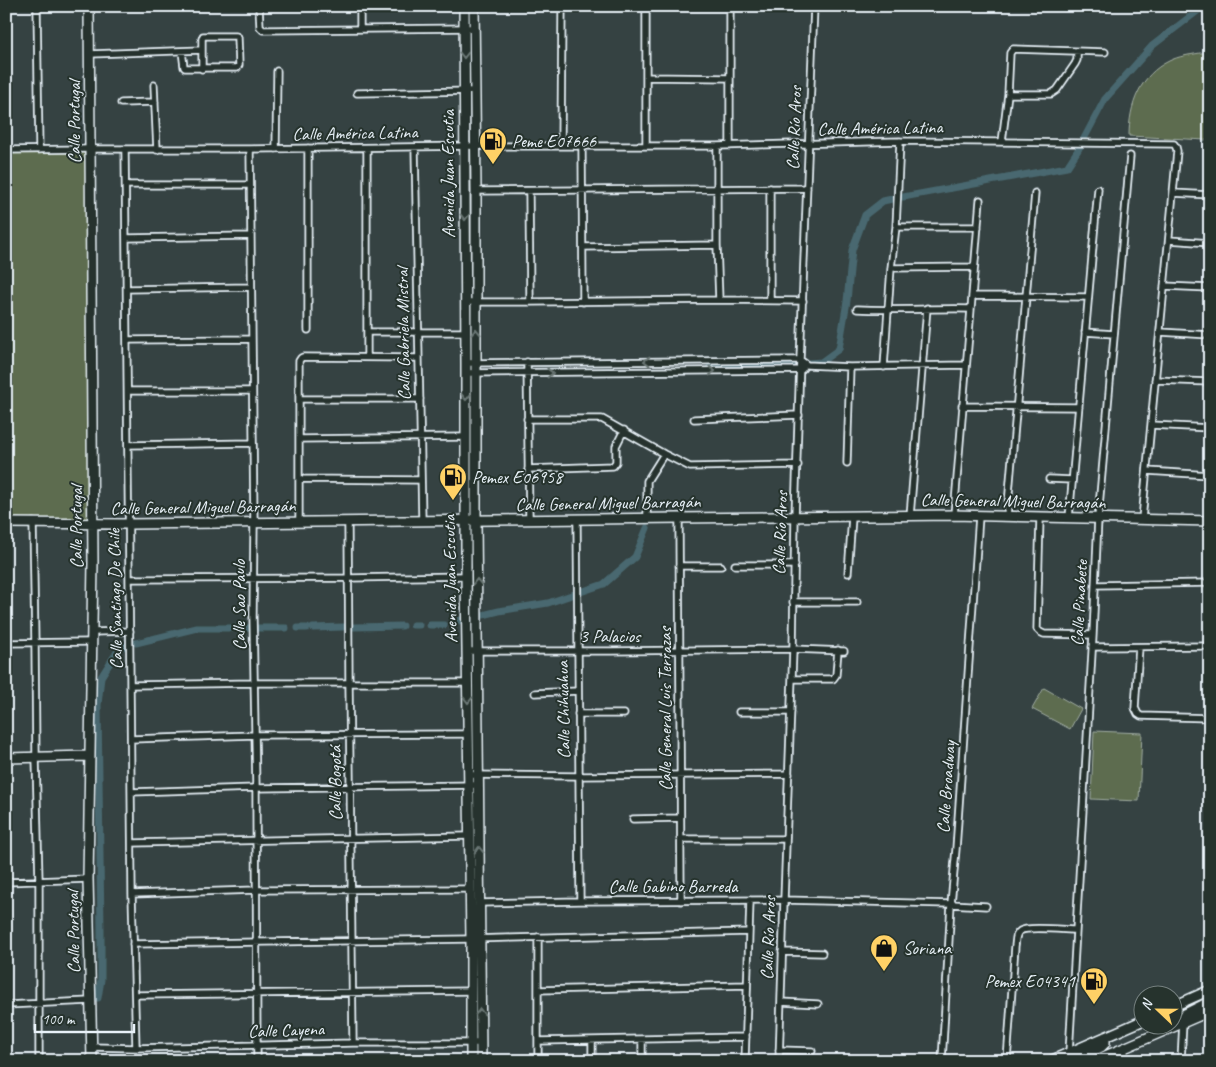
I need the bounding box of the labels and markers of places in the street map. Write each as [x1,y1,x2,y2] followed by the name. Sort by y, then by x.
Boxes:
[478,126,508,165] fuel station icon: Peme E07666
[512,130,597,152] place label: Peme E07666
[438,462,468,501] fuel station icon: Pemex E06958
[472,466,564,488] place label: Pemex E06958
[869,933,899,972] shop icon: Soriana
[903,937,952,959] place label: Soriana
[1079,966,1109,1005] fuel station icon: Pemex E04341
[985,970,1076,992] place label: Pemex E04341

